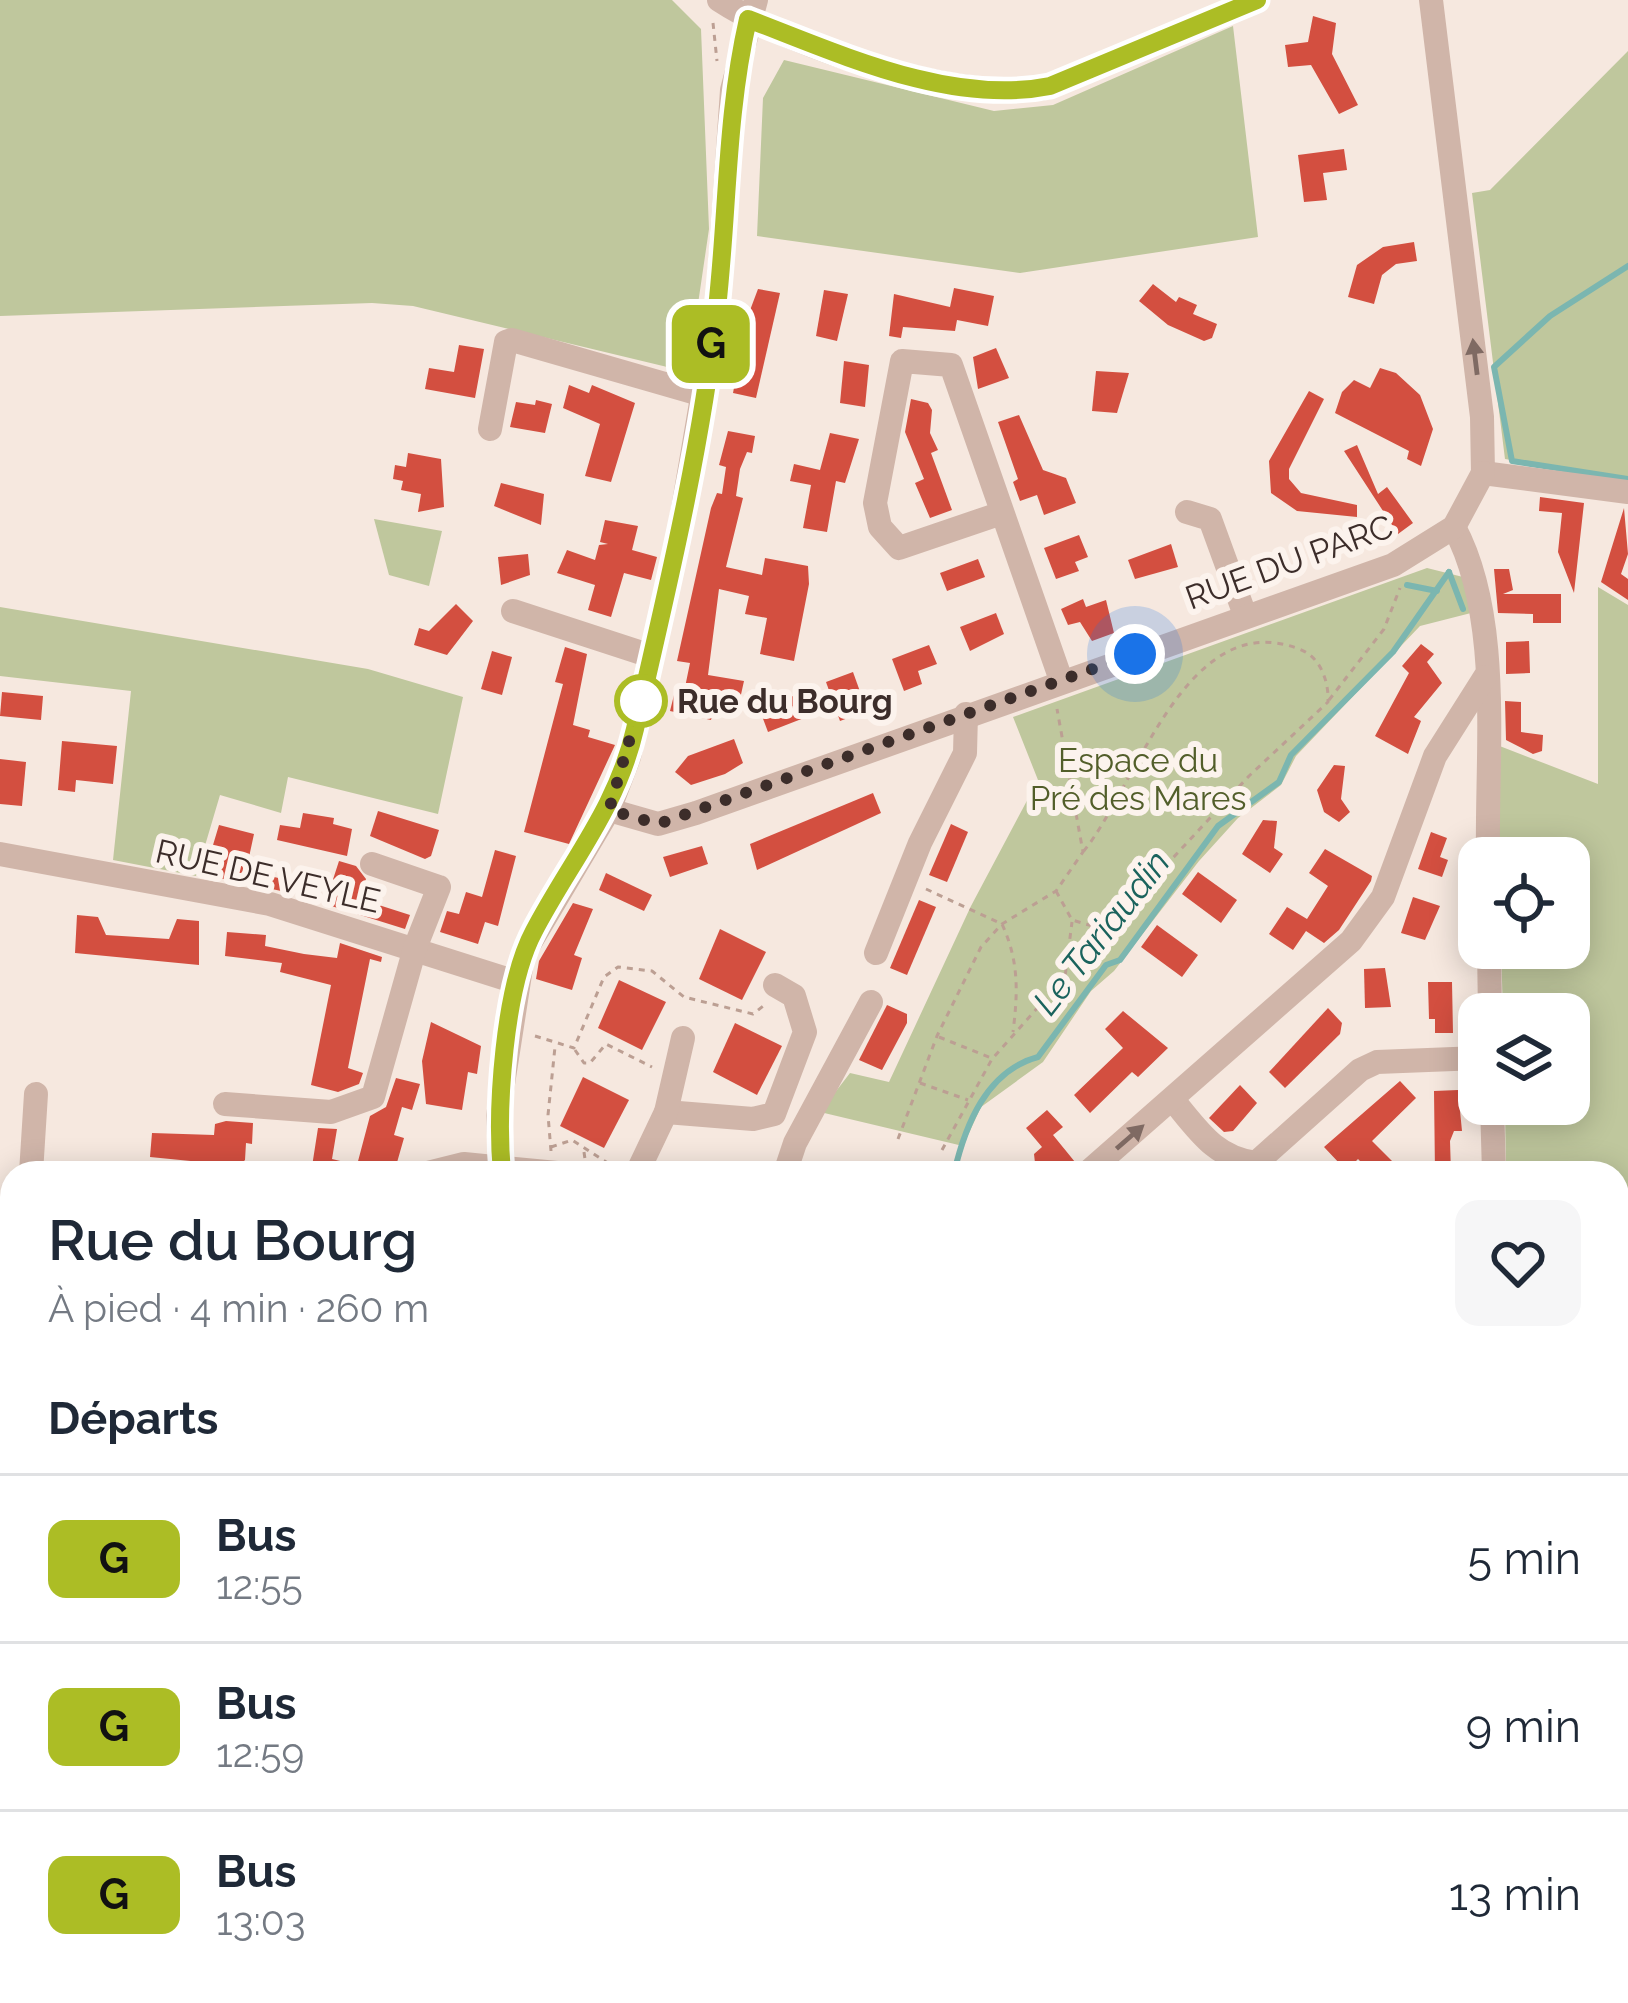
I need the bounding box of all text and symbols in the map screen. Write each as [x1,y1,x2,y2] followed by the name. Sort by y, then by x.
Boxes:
[672,305,750,383] line badge: G
[696,319,726,368] text: G
[1465,338,1484,375] one-way arrow
[1180,507,1398,617] street label: RUE DU PARC
[1105,624,1165,684] your location
[616,676,666,726] marker: Rue du Bourg
[677,682,893,721] place label: Rue du Bourg
[1030,741,1246,818] park label: Espace du Pré des Mares
[152,831,384,921] street label: RUE DE VEYLE
[1458,837,1590,1125] map controls
[1458,837,1590,969] button: locate
[1024,842,1178,1022] water label: Le Tariaudin
[1458,993,1590,1125] button: layers
[1116,1124,1145,1151] one-way arrow
[1455,1200,1581,1326] button: heart
[48,1206,417,1273] text: Rue du Bourg
[48,1285,429,1331] text: À pied · 4 min · 260 m
[48,1392,218,1445] text: Départs
[216,1509,297,1562] text: Bus
[1468,1532,1581,1585] text: 5 min
[99,1534,129,1583] text: G
[216,1562,303,1608] text: 12:55
[216,1677,297,1730] text: Bus
[1466,1700,1581,1753] text: 9 min
[99,1702,129,1751] text: G
[216,1730,304,1776] text: 12:59
[216,1845,297,1898] text: Bus
[1449,1868,1581,1921] text: 13 min
[99,1870,129,1919] text: G
[216,1898,306,1944] text: 13:03

